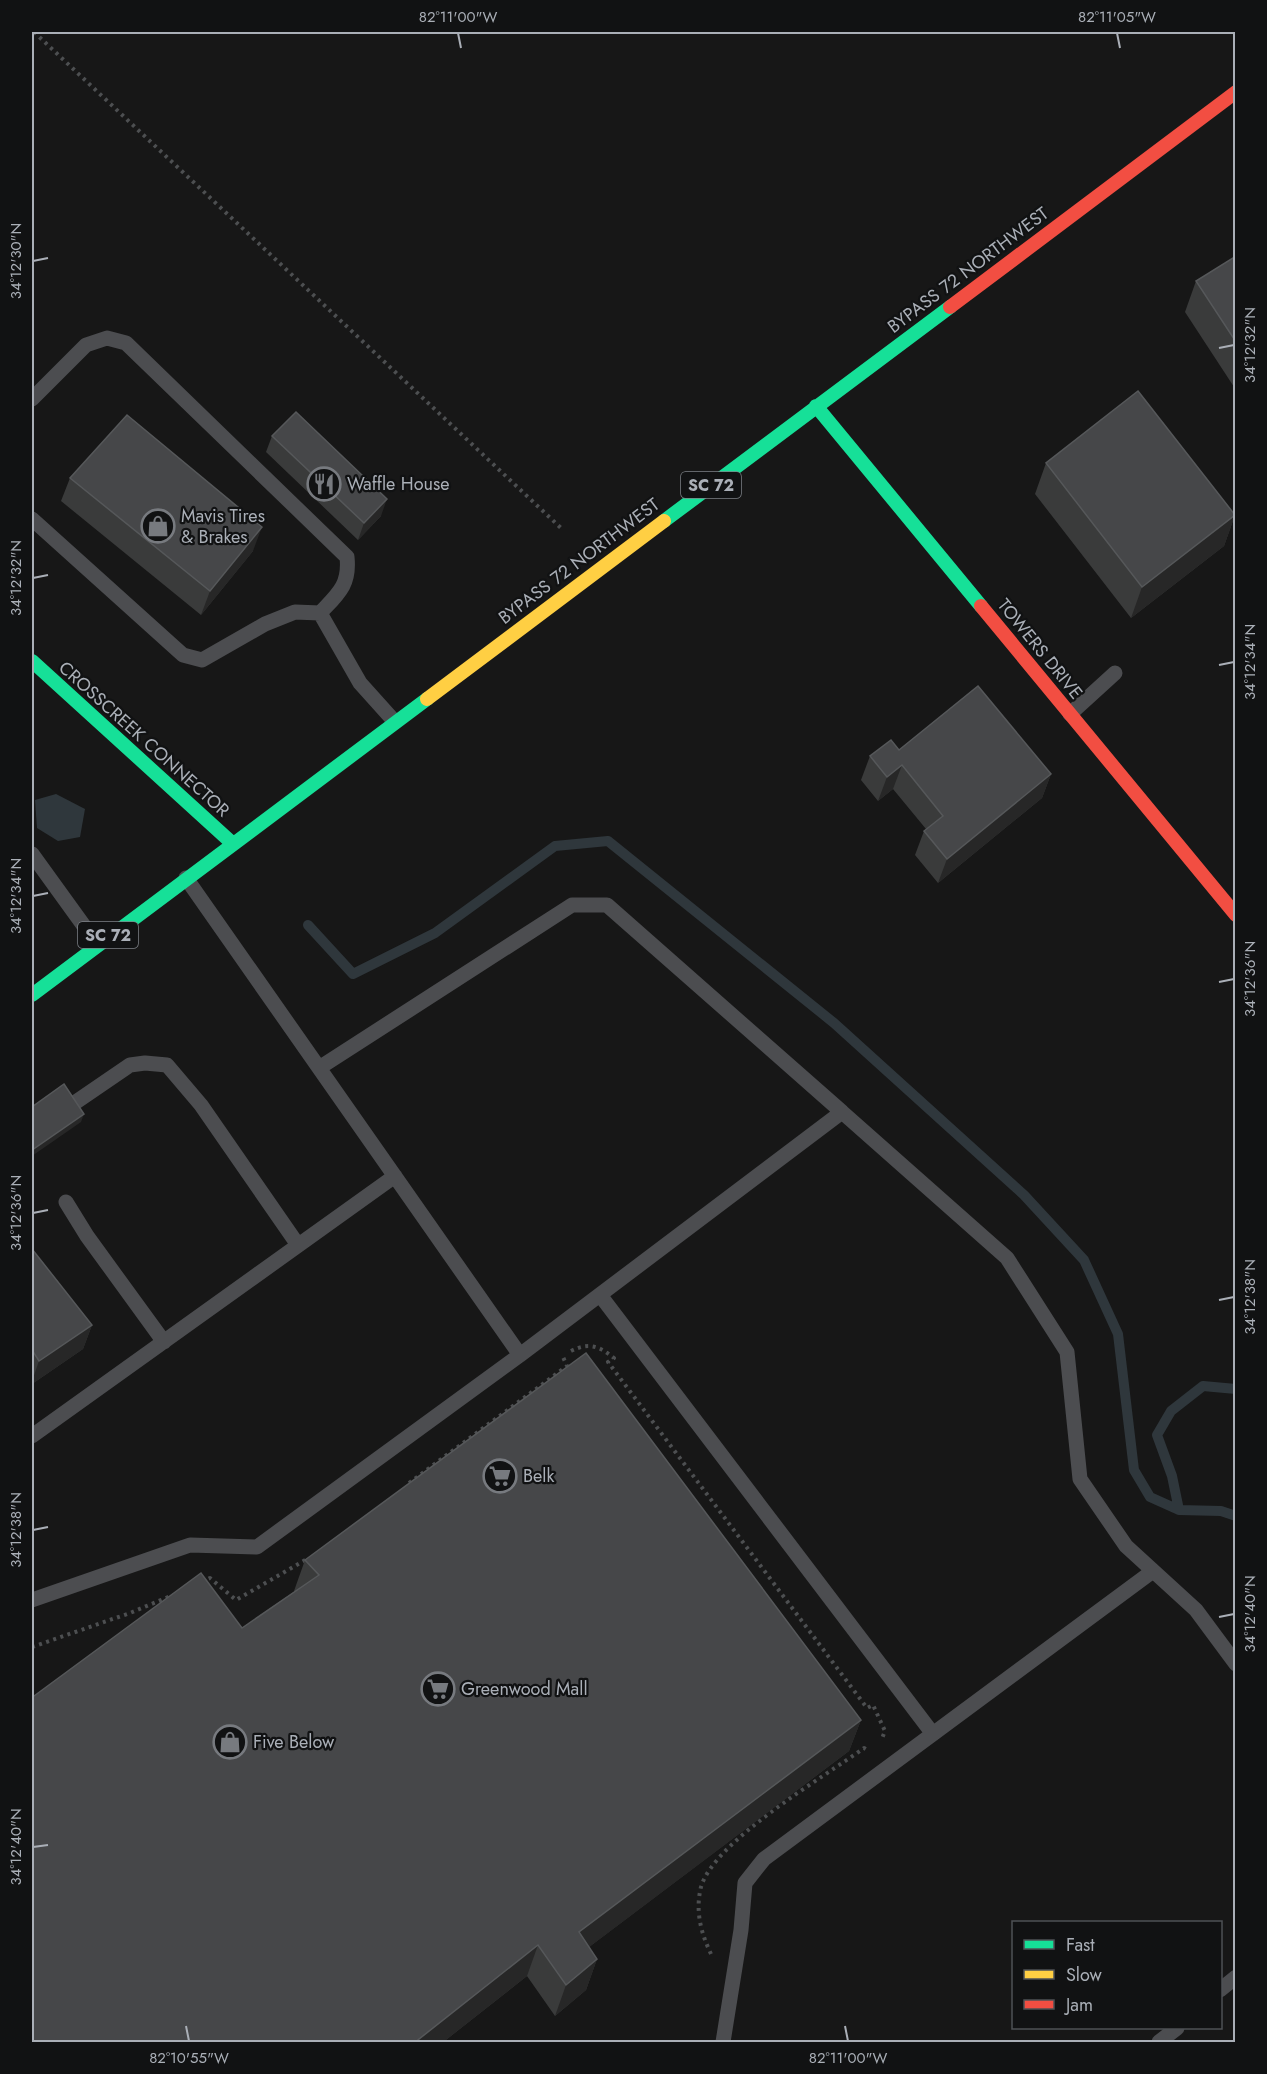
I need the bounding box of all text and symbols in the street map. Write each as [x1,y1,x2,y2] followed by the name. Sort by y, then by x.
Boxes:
[419,6,497,28] text: 82°11'00"W
[1078,6,1156,28] text: 82°11'05"W
[882,200,1054,339] street label: BYPASS 72 NORTHWEST
[5,223,27,299] text: 34°12'30"N
[1239,307,1261,383] text: 34°12'32"N
[306,466,342,502] restaurant icon: Waffle House
[347,471,449,497] place label: Waffle House
[681,472,741,498] road number: SC 72
[493,491,665,630] street label: BYPASS 72 NORTHWEST
[181,503,265,550] place label: Mavis Tires & Brakes
[140,508,176,544] shop icon: Mavis Tires & Brakes
[5,540,27,616] text: 34°12'32"N
[991,593,1089,705] street label: TOWERS DRIVE
[1239,624,1261,700] text: 34°12'34"N
[53,655,235,823] street label: CROSSCREEK CONNECTOR
[5,858,27,934] text: 34°12'34"N
[78,922,138,948] road number: SC 72
[1239,941,1261,1017] text: 34°12'36"N
[5,1175,27,1251] text: 34°12'36"N
[1239,1259,1261,1335] text: 34°12'38"N
[482,1458,518,1494] supermarket icon: Belk
[523,1463,554,1489] place label: Belk
[5,1492,27,1568] text: 34°12'38"N
[1239,1575,1261,1653] text: 34°12'40"N
[420,1671,456,1707] supermarket icon: Greenwood Mall
[461,1676,588,1702] place label: Greenwood Mall
[212,1724,248,1760] shop icon: Five Below
[253,1729,335,1755] place label: Five Below
[5,1808,27,1886] text: 34°12'40"N
[1012,1921,1222,2029] legend
[1066,1932,1095,1958] text: Fast
[1066,1962,1103,1988] text: Slow
[1064,1992,1093,2018] text: Jam
[149,2047,229,2069] text: 82°10'55"W
[809,2047,887,2069] text: 82°11'00"W

